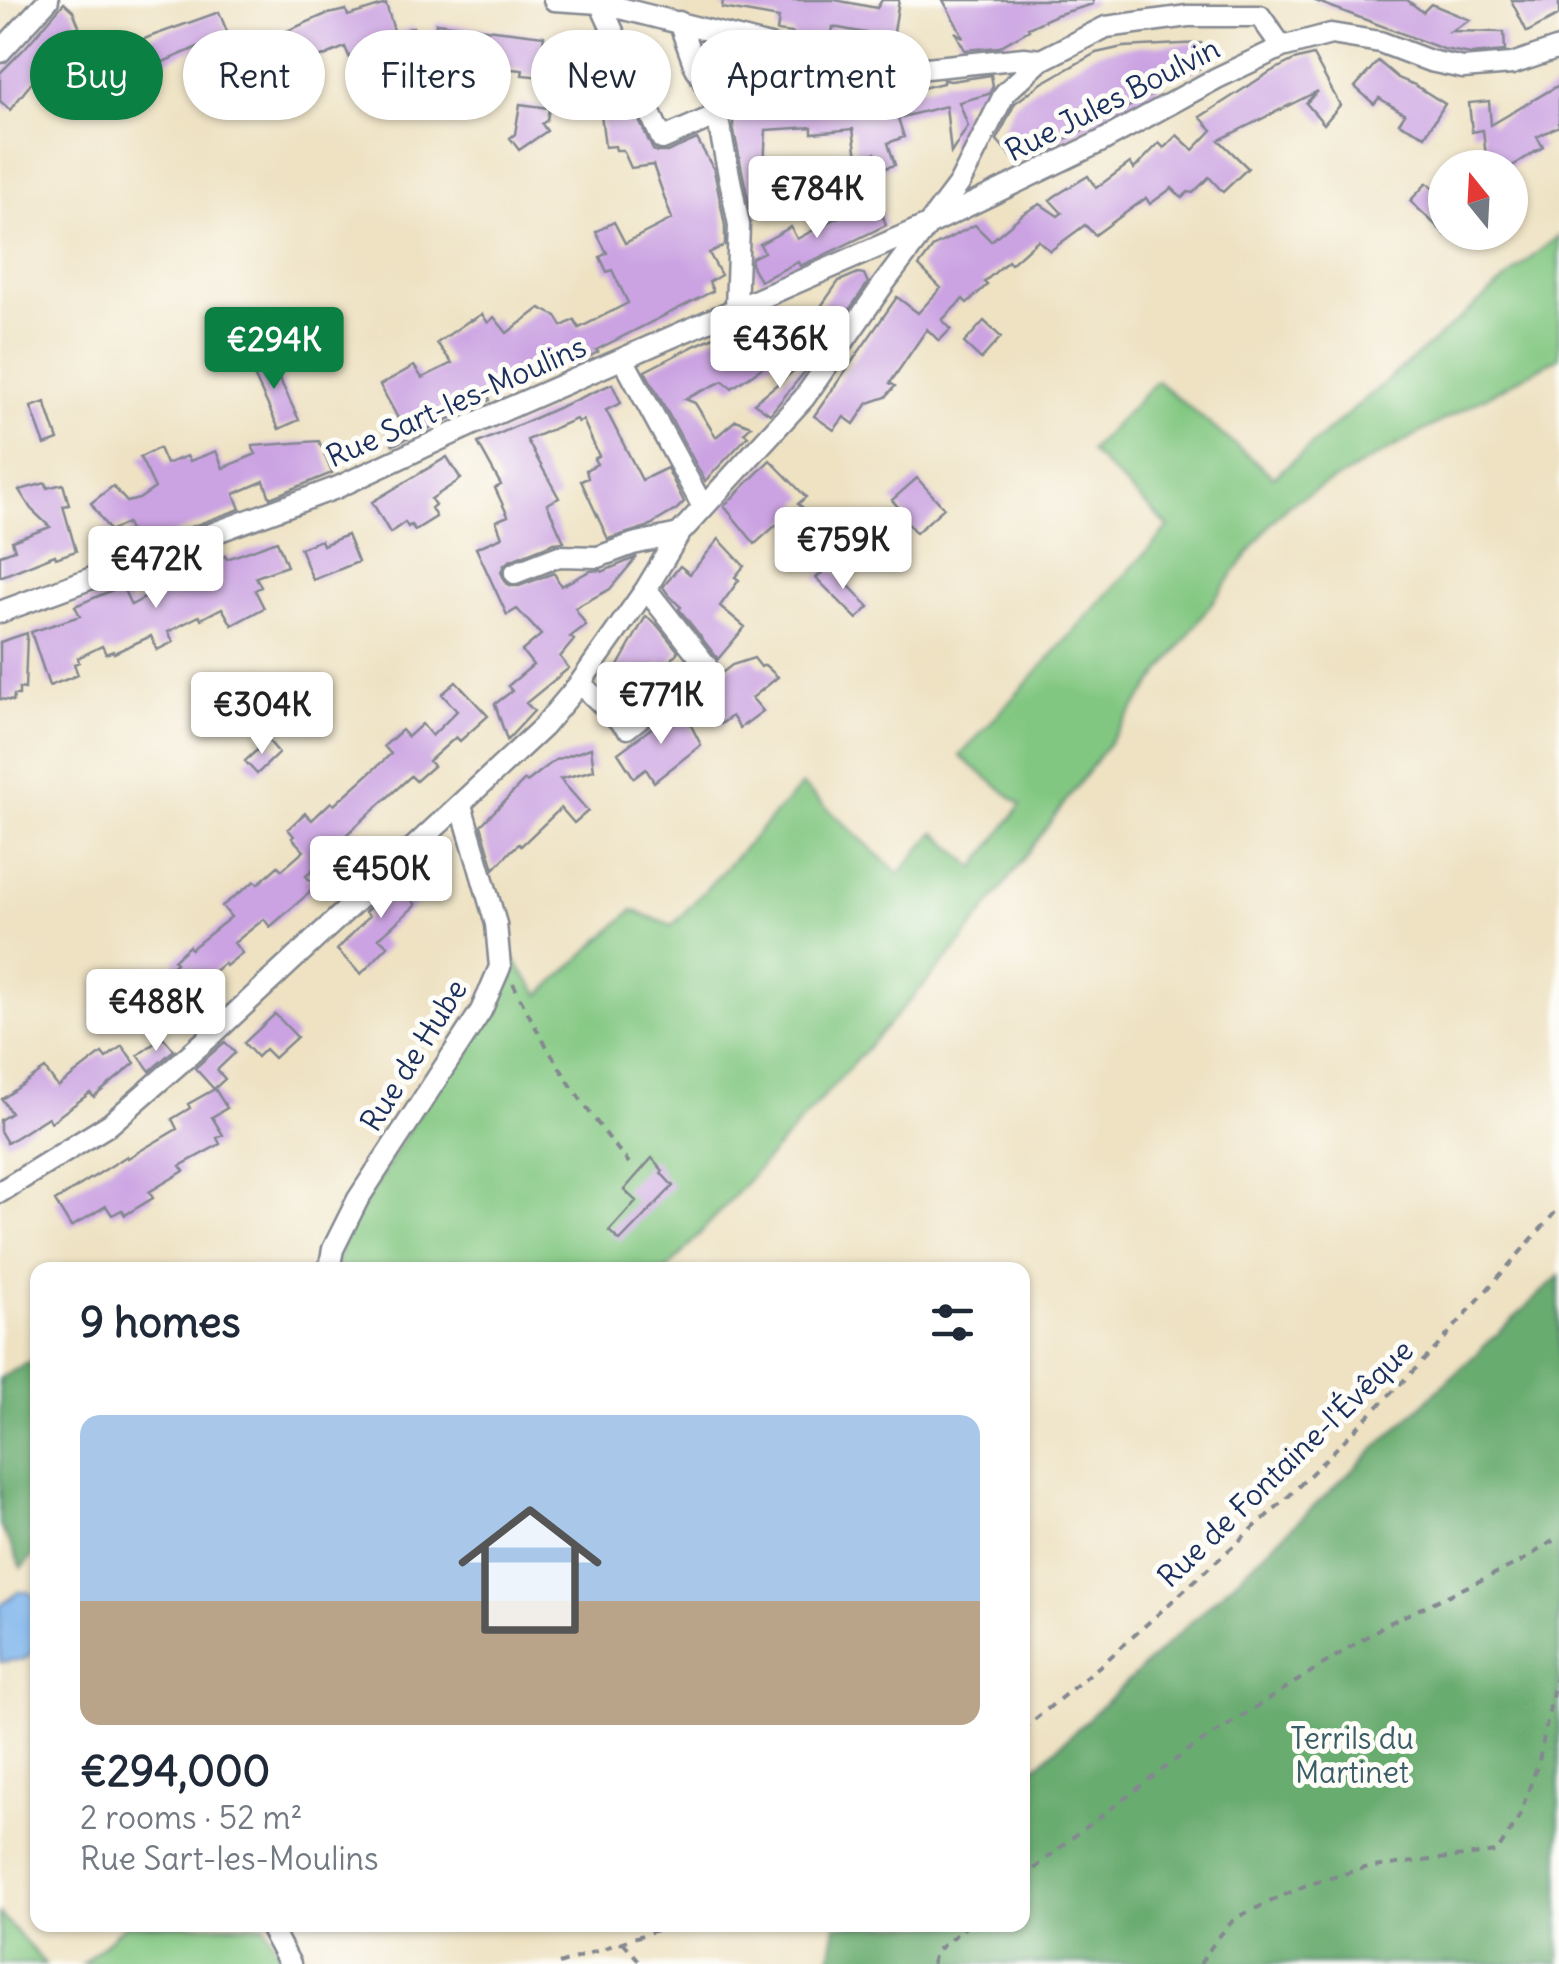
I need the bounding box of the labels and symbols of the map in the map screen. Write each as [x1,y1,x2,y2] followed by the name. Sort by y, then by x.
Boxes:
[999,29,1225,169] street label: Rue Jules Boulvin
[1428,150,1528,250] north arrow
[747,156,887,241] pin: €784K
[710,306,850,391] pin: €436K
[204,307,344,392] pin: €294K
[320,327,592,475] street label: Rue Sart-les-Moulins
[773,507,913,592] pin: €759K
[86,526,226,611] pin: €472K
[591,662,731,747] pin: €771K
[192,672,332,757] pin: €304K
[311,836,451,921] pin: €450K
[86,969,226,1054] pin: €488K
[351,972,475,1138] street label: Rue de Hube
[1149,1331,1421,1595] street label: Rue de Fontaine-l'Évêque
[1290,1719,1414,1791] park label: Terrils du Martinet

